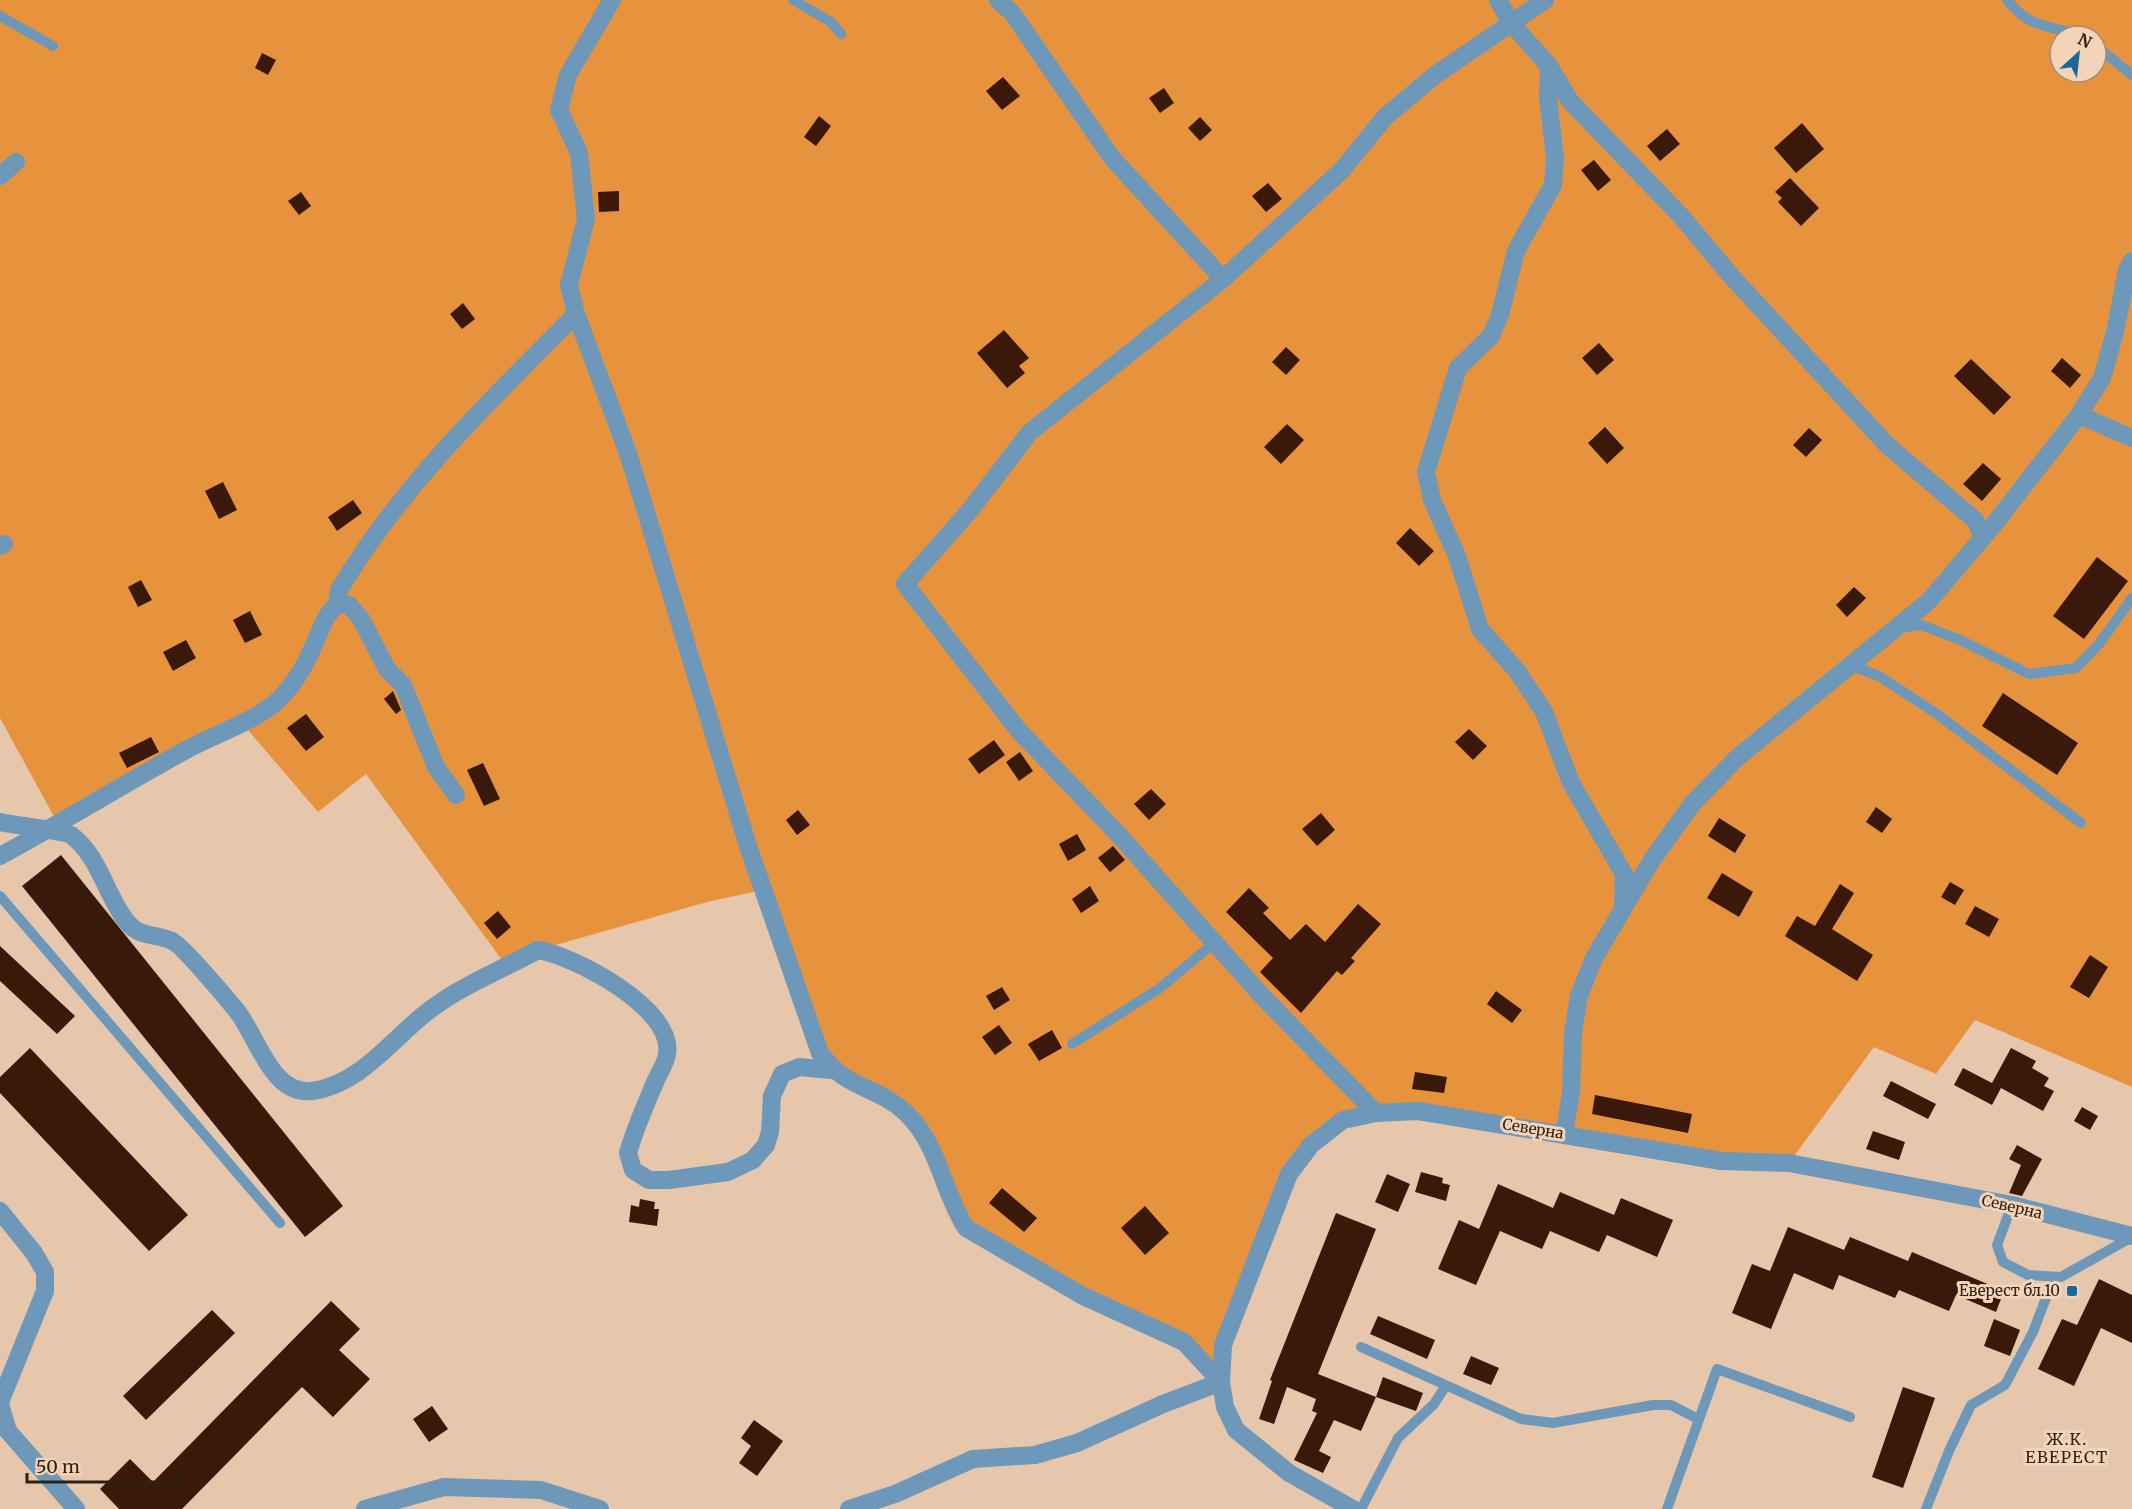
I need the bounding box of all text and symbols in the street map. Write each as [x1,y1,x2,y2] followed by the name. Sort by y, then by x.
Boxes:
[2048,24,2108,84] north arrow
[2075,29,2095,53] text: N
[1501,1114,1565,1143] street label: Северна
[1980,1190,2044,1223] street label: Северна
[1959,1281,2060,1300] place label: Еверест бл.10
[2065,1284,2079,1298] marker: Еверест бл.10
[2025,1429,2109,1467] district label: Ж.К. ЕВЕРЕСТ
[27,1446,178,1484] scale bar
[36,1455,80,1478] text: 50 m

